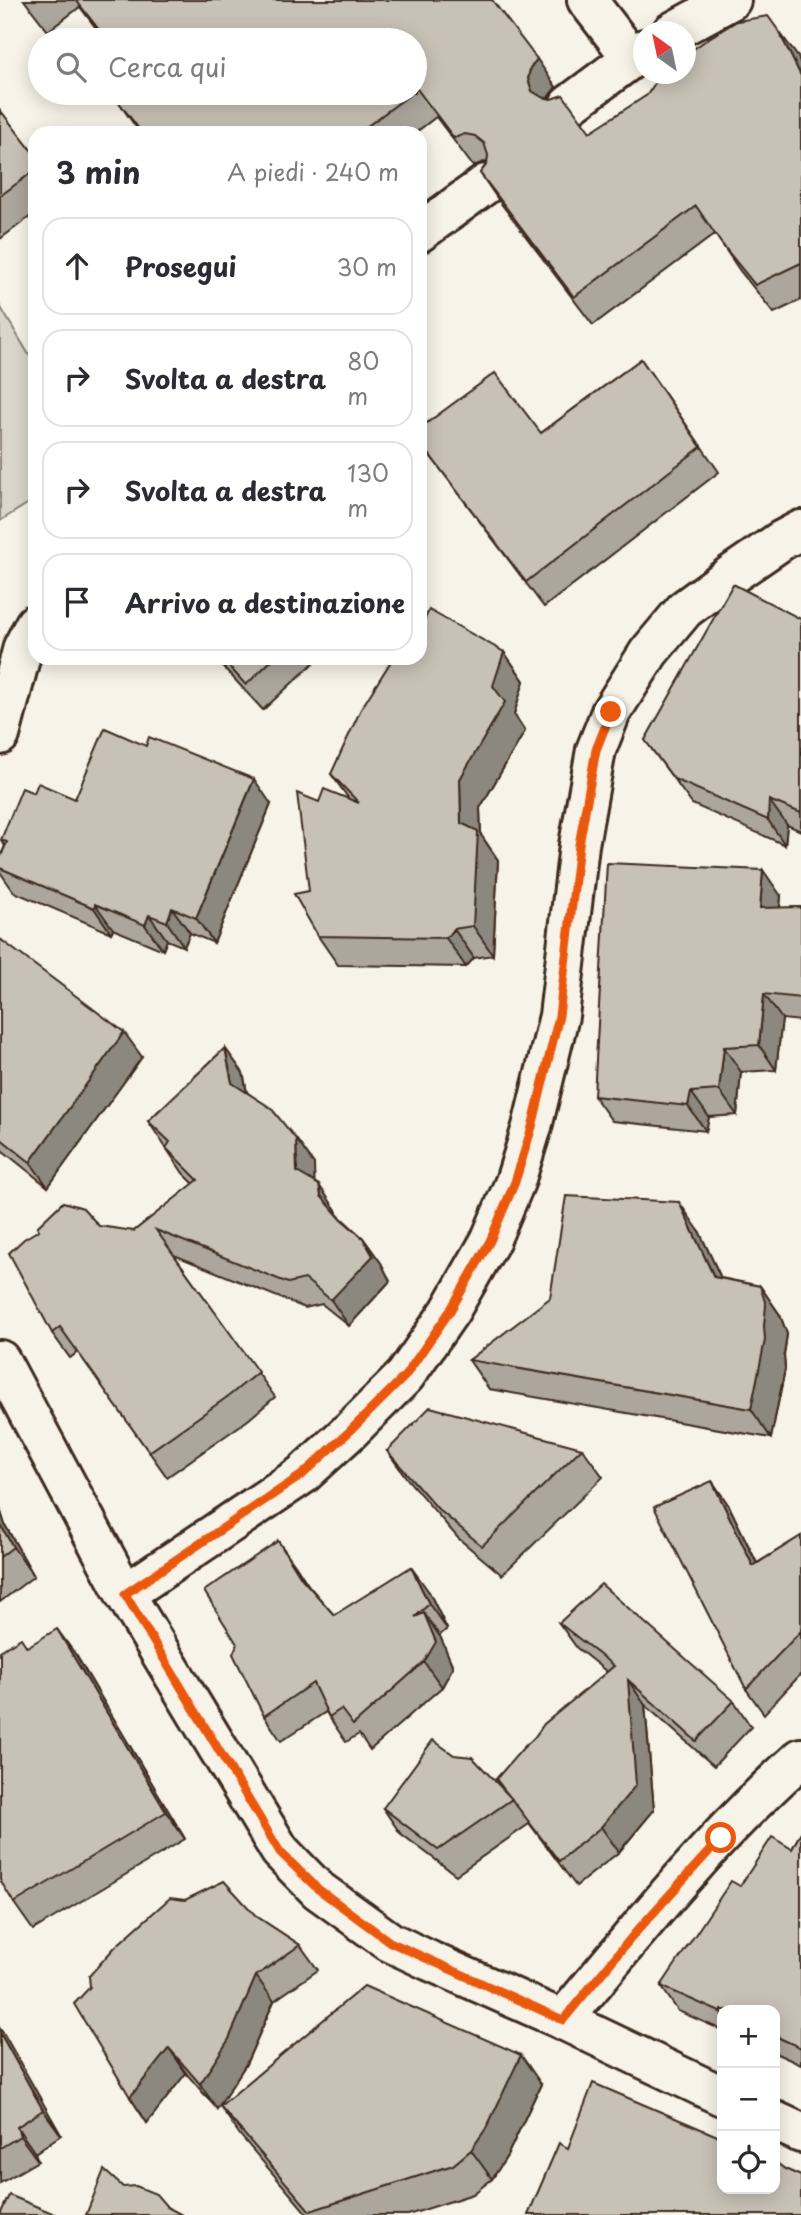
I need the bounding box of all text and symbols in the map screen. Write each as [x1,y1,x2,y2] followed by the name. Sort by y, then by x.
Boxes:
[633,21,696,84] north arrow
[28,28,427,105] search box
[108,47,227,86] text: Cerca qui
[52,48,90,86] icon: search
[56,149,141,194] text: 3 min
[227,154,399,189] text: A piedi · 240 m
[58,247,96,285] icon: ahead
[125,247,237,286] text: Prosegui
[336,249,397,284] text: 30 m
[347,343,379,413] text: 80 m
[58,359,96,397] icon: right
[125,359,326,398] text: Svolta a destra
[347,455,389,525] text: 130 m
[58,471,96,509] icon: right
[125,471,326,510] text: Svolta a destra
[58,583,96,621] icon: arrive
[125,583,405,622] text: Arrivo a destinazione
[595,696,626,727] route end
[705,1822,736,1853] route start
[717,2005,780,2194] map controls
[717,2005,780,2068] button: +
[717,2068,780,2131] button: −
[717,2131,780,2194] button: locate

